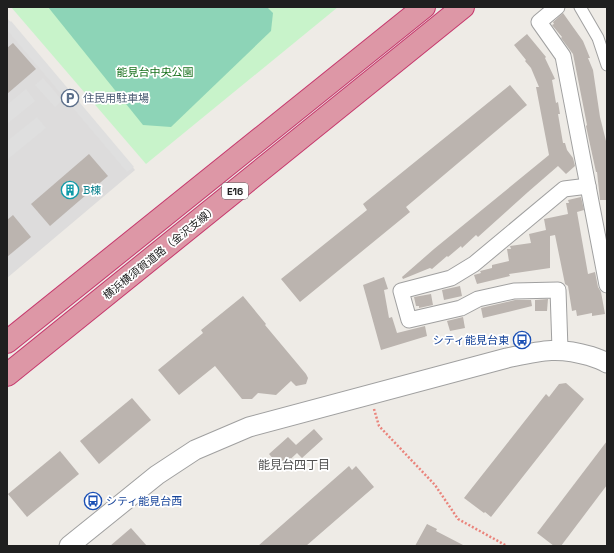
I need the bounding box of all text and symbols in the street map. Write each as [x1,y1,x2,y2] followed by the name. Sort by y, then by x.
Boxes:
[117,65,194,79] park label: 能見台中央公園
[60,88,80,108] parking icon: 住民用駐車場
[83,91,149,105] place label: 住民用駐車場
[60,180,80,200] building icon: B棟
[83,183,101,197] place label: B棟
[222,183,248,199] road number: E16
[100,202,220,302] street label: 横浜横須賀道路（金沢支線）
[512,330,532,350] bus stop icon: シティ能見台東
[433,333,509,347] place label: シティ能見台東
[258,457,330,473] district label: 能見台四丁目
[83,491,103,511] bus stop icon: シティ能見台西
[106,494,182,508] place label: シティ能見台西

